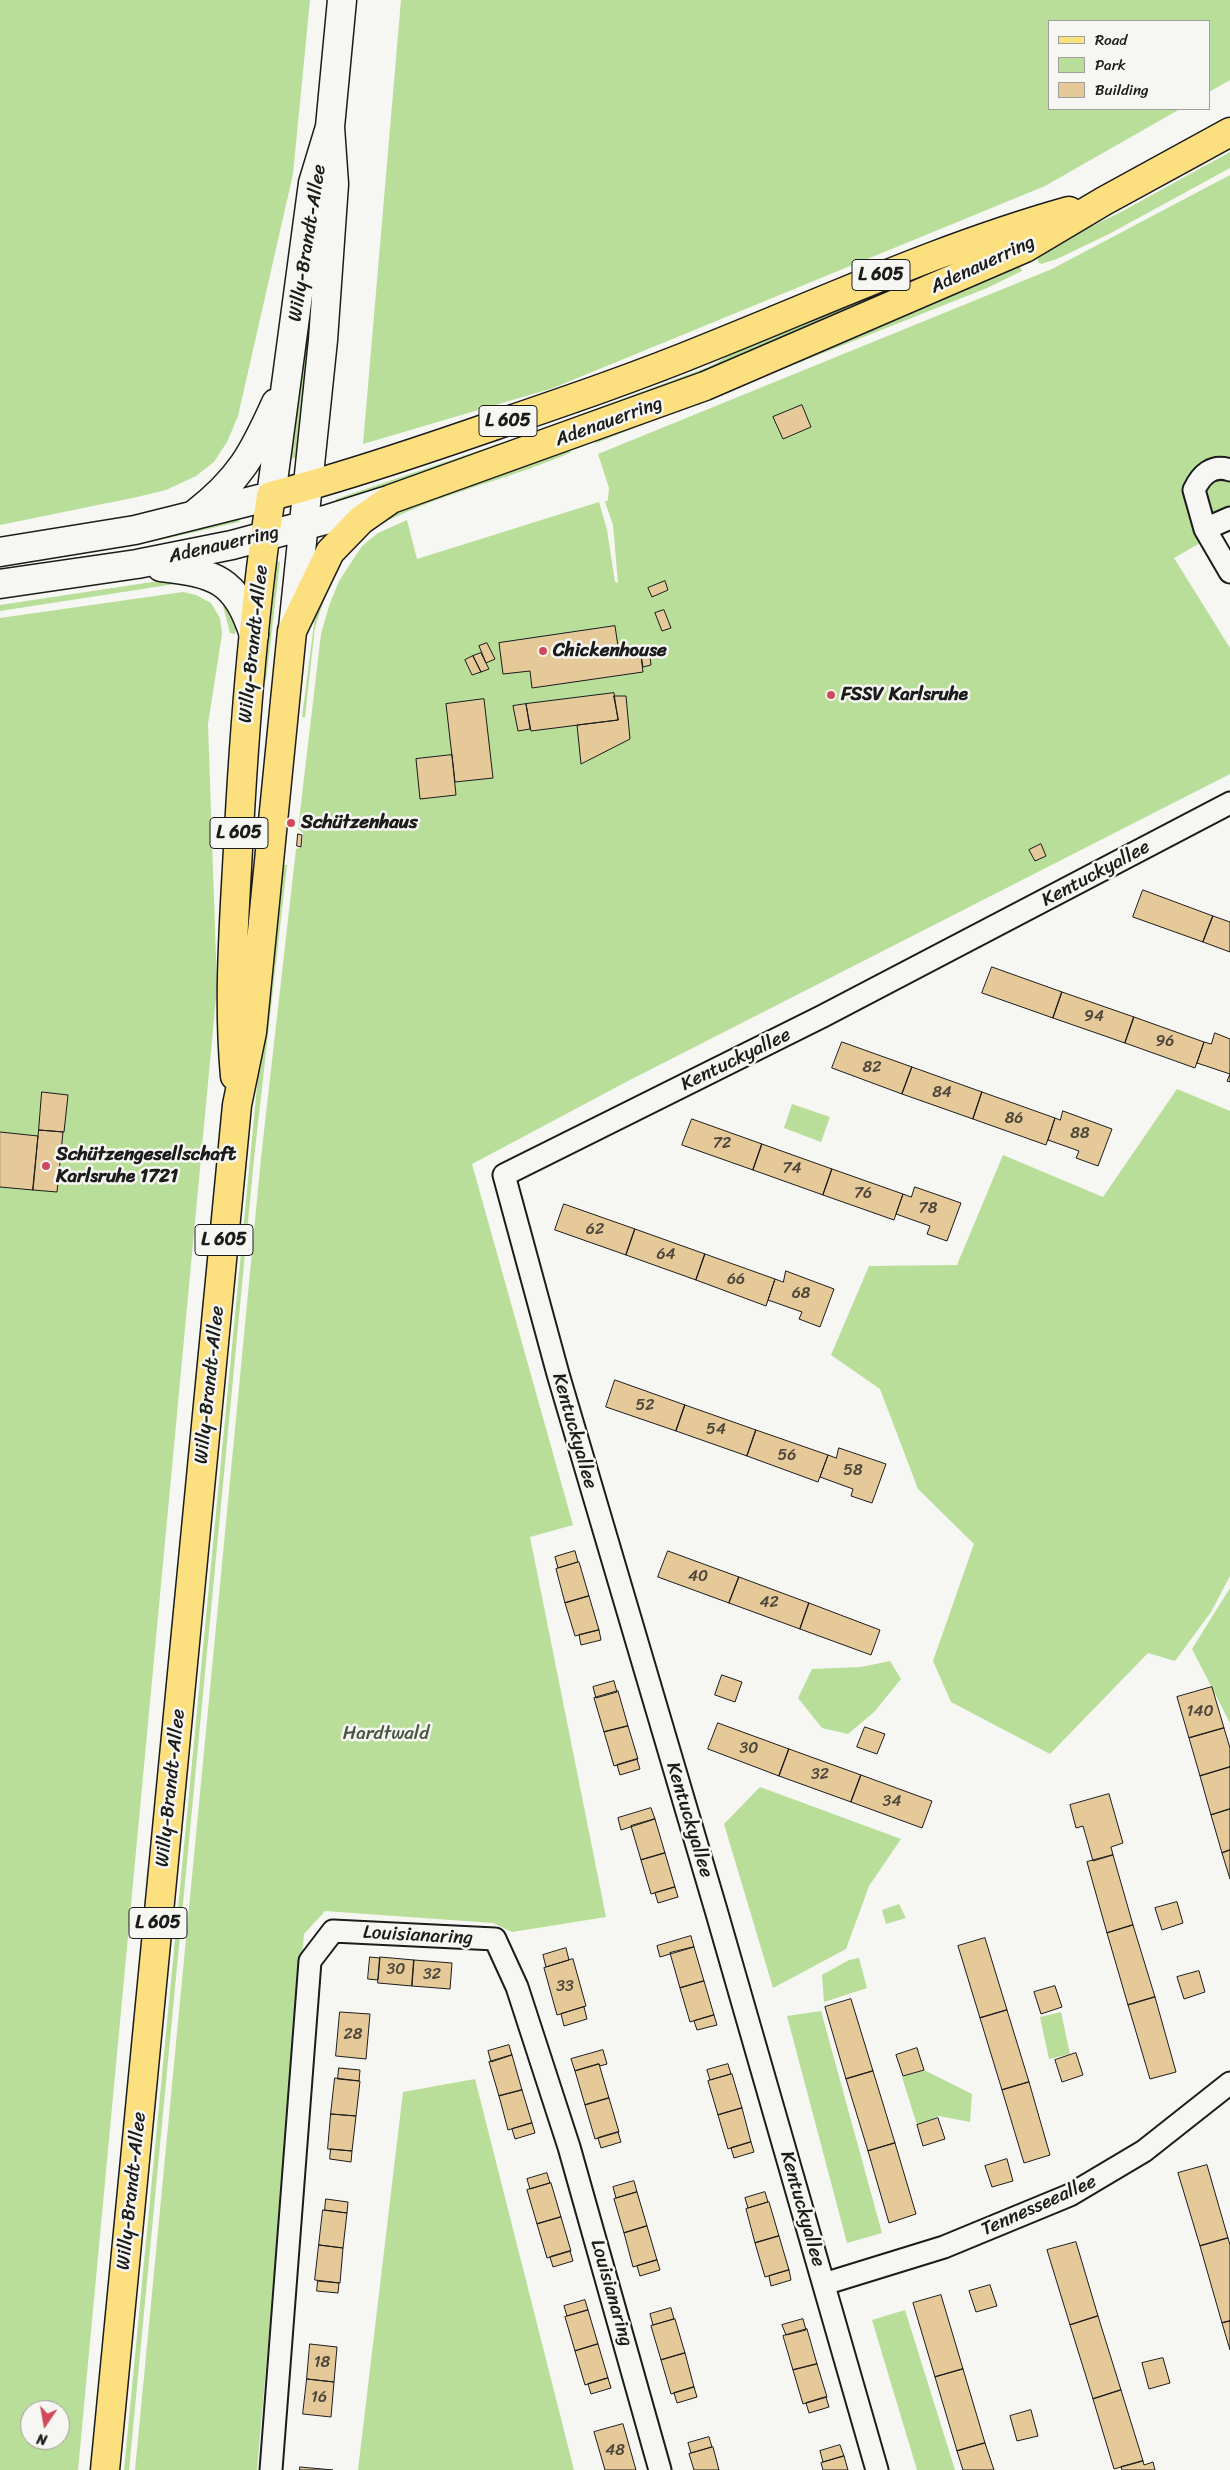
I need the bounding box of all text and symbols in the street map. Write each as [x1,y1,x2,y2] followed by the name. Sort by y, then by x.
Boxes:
[1048,20,1210,110] legend
[1095,27,1127,53] text: Road
[1095,52,1126,78] text: Park
[1095,77,1149,103] text: Building
[284,163,332,323] street label: Willy-Brandt-Allee
[927,231,1039,299] street label: Adenauerring
[852,260,910,290] road number: L 605
[552,392,666,452] street label: Adenauerring
[479,406,537,436] road number: L 605
[167,521,281,569] street label: Adenauerring
[234,564,274,724] street label: Willy-Brandt-Allee
[553,640,667,662] place label: Chickenhouse
[537,645,549,657] marker: Chickenhouse
[841,684,968,706] place label: FSSV Karlsruhe
[825,689,837,701] marker: FSSV Karlsruhe
[301,812,418,834] place label: Schützenhaus
[285,817,297,829] marker: Schützenhaus
[210,818,268,848] road number: L 605
[1038,836,1154,912] street label: Kentuckyallee
[1084,1007,1104,1027] house number: 94
[677,1024,795,1096] street label: Kentuckyallee
[1156,1032,1174,1052] house number: 96
[863,1058,881,1078] house number: 82
[932,1083,952,1103] house number: 84
[1005,1109,1023,1129] house number: 86
[1070,1124,1090,1144] house number: 88
[713,1134,731,1154] house number: 72
[56,1144,236,1188] place label: Schützengesellschaft Karlsruhe 1721
[782,1159,802,1179] house number: 74
[40,1160,52,1172] marker: Schützengesellschaft Karlsruhe 1721
[854,1184,872,1204] house number: 76
[919,1199,937,1219] house number: 78
[586,1220,604,1240] house number: 62
[195,1224,253,1256] road number: L 605
[656,1245,676,1265] house number: 64
[727,1270,745,1290] house number: 66
[792,1284,810,1304] house number: 68
[190,1305,230,1465] street label: Willy-Brandt-Allee
[547,1370,601,1492] street label: Kentuckyallee
[635,1396,655,1416] house number: 52
[706,1420,726,1440] house number: 54
[778,1446,796,1466] house number: 56
[843,1461,863,1481] house number: 58
[688,1567,708,1587] house number: 40
[759,1593,779,1613] house number: 42
[1187,1702,1213,1722] house number: 140
[151,1708,191,1868] street label: Willy-Brandt-Allee
[343,1723,429,1745] park label: Hardtwald
[740,1739,758,1759] house number: 30
[661,1760,717,1880] street label: Kentuckyallee
[811,1765,829,1785] house number: 32
[883,1792,901,1812] house number: 34
[129,1908,187,1939] road number: L 605
[362,1922,474,1950] street label: Louisianaring
[387,1960,405,1980] house number: 30
[423,1965,441,1985] house number: 32
[556,1977,574,1997] house number: 33
[344,2025,362,2045] house number: 28
[112,2111,152,2271] street label: Willy-Brandt-Allee
[775,2148,829,2270] street label: Kentuckyallee
[978,2170,1100,2242] street label: Tennesseeallee
[585,2237,637,2349] street label: Louisianaring
[314,2353,330,2373] house number: 18
[311,2388,327,2408] house number: 16
[20,2400,70,2450] north arrow
[35,2426,49,2452] text: N
[605,2441,625,2461] house number: 48

